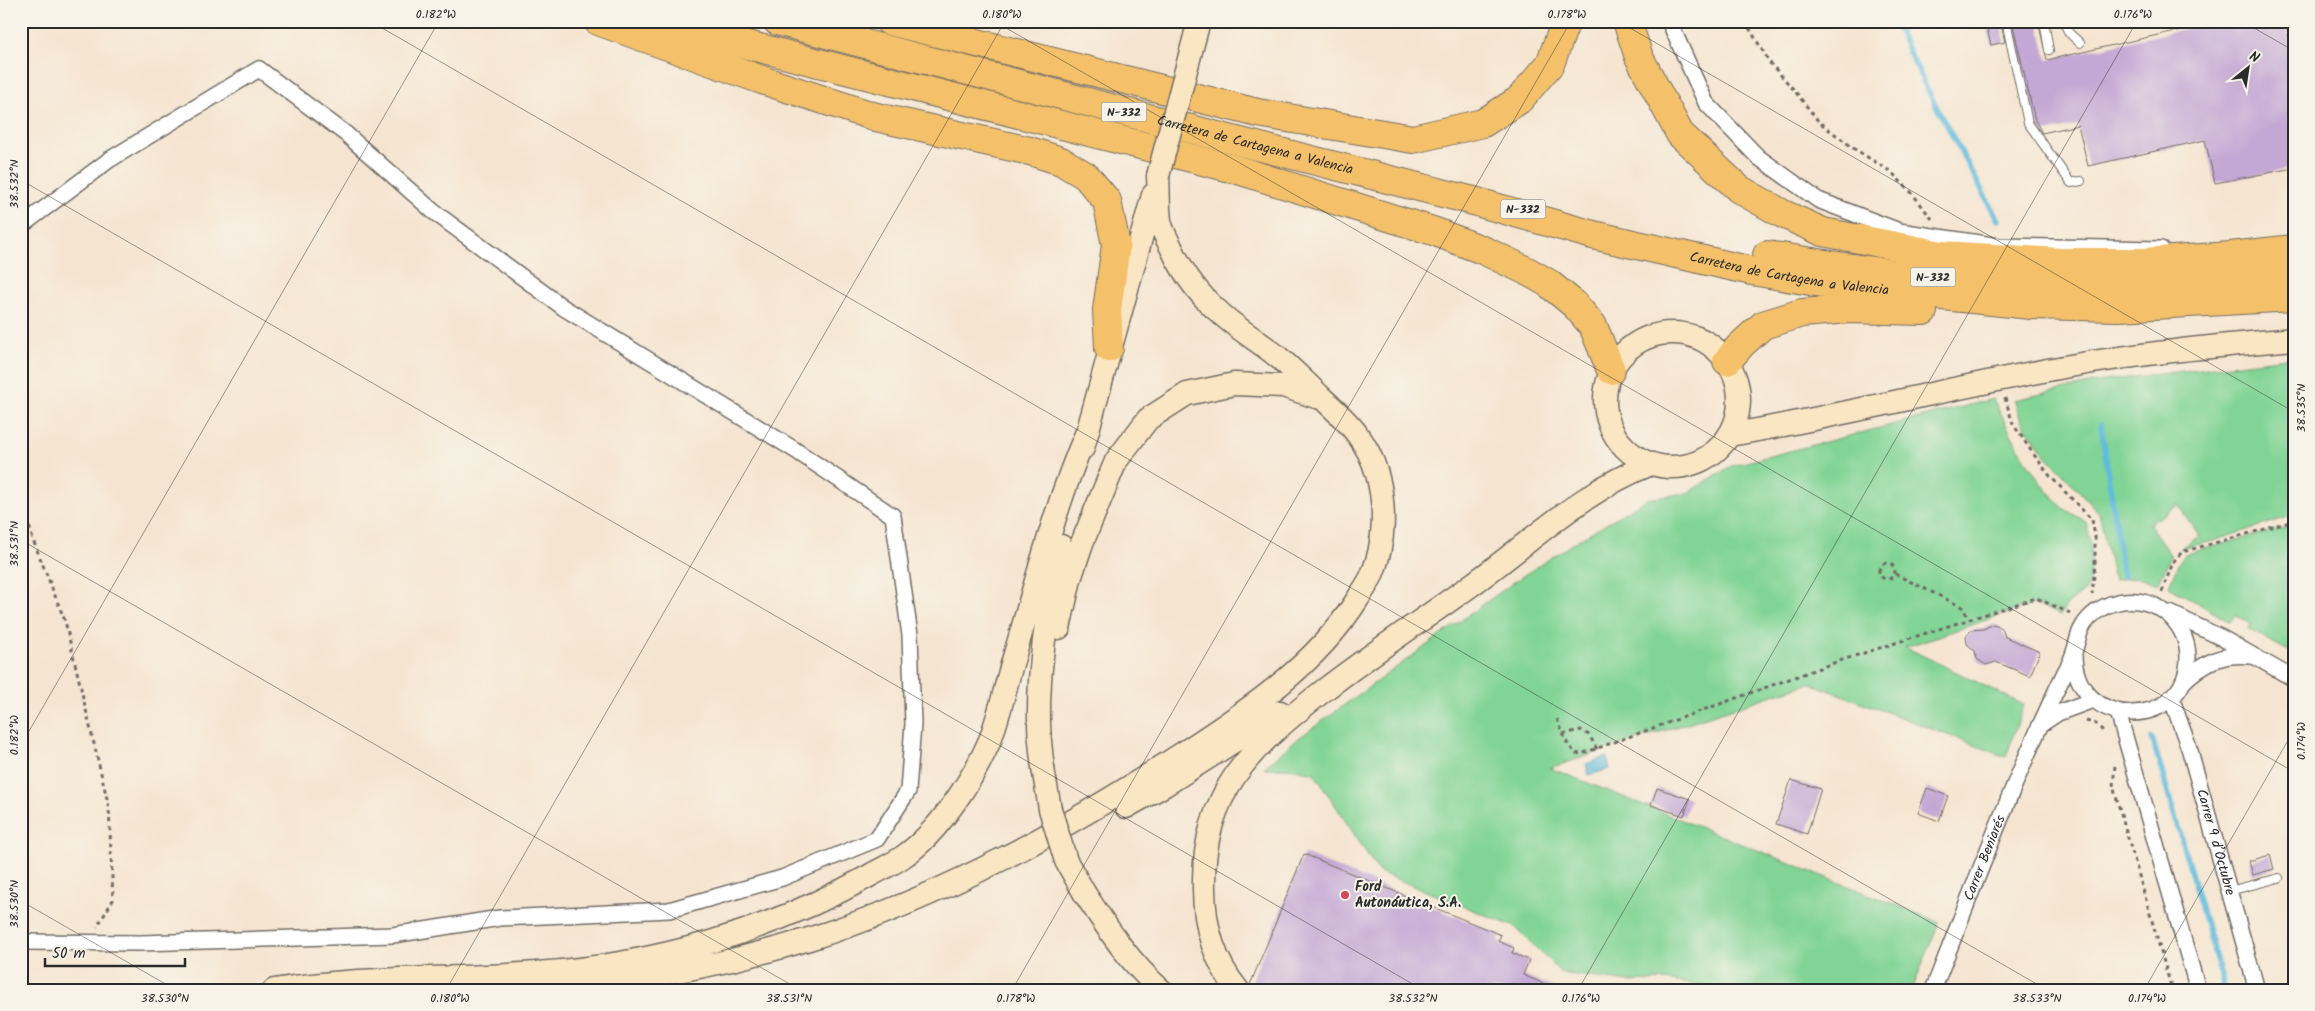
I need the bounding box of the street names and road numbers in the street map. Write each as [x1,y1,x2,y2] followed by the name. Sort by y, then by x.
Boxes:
[1102,102,1146,121] road number: N-332
[1155,110,1356,181] street label: Carretera de Cartagena a Valencia
[1500,200,1546,218] road number: N-332
[1688,246,1890,302] street label: Carretera de Cartagena a Valencia
[1910,268,1956,286] road number: N-332
[2190,786,2241,899] street label: Carrer 9 d’Octubre
[1958,812,2012,904] street label: Carrer Beniarés

